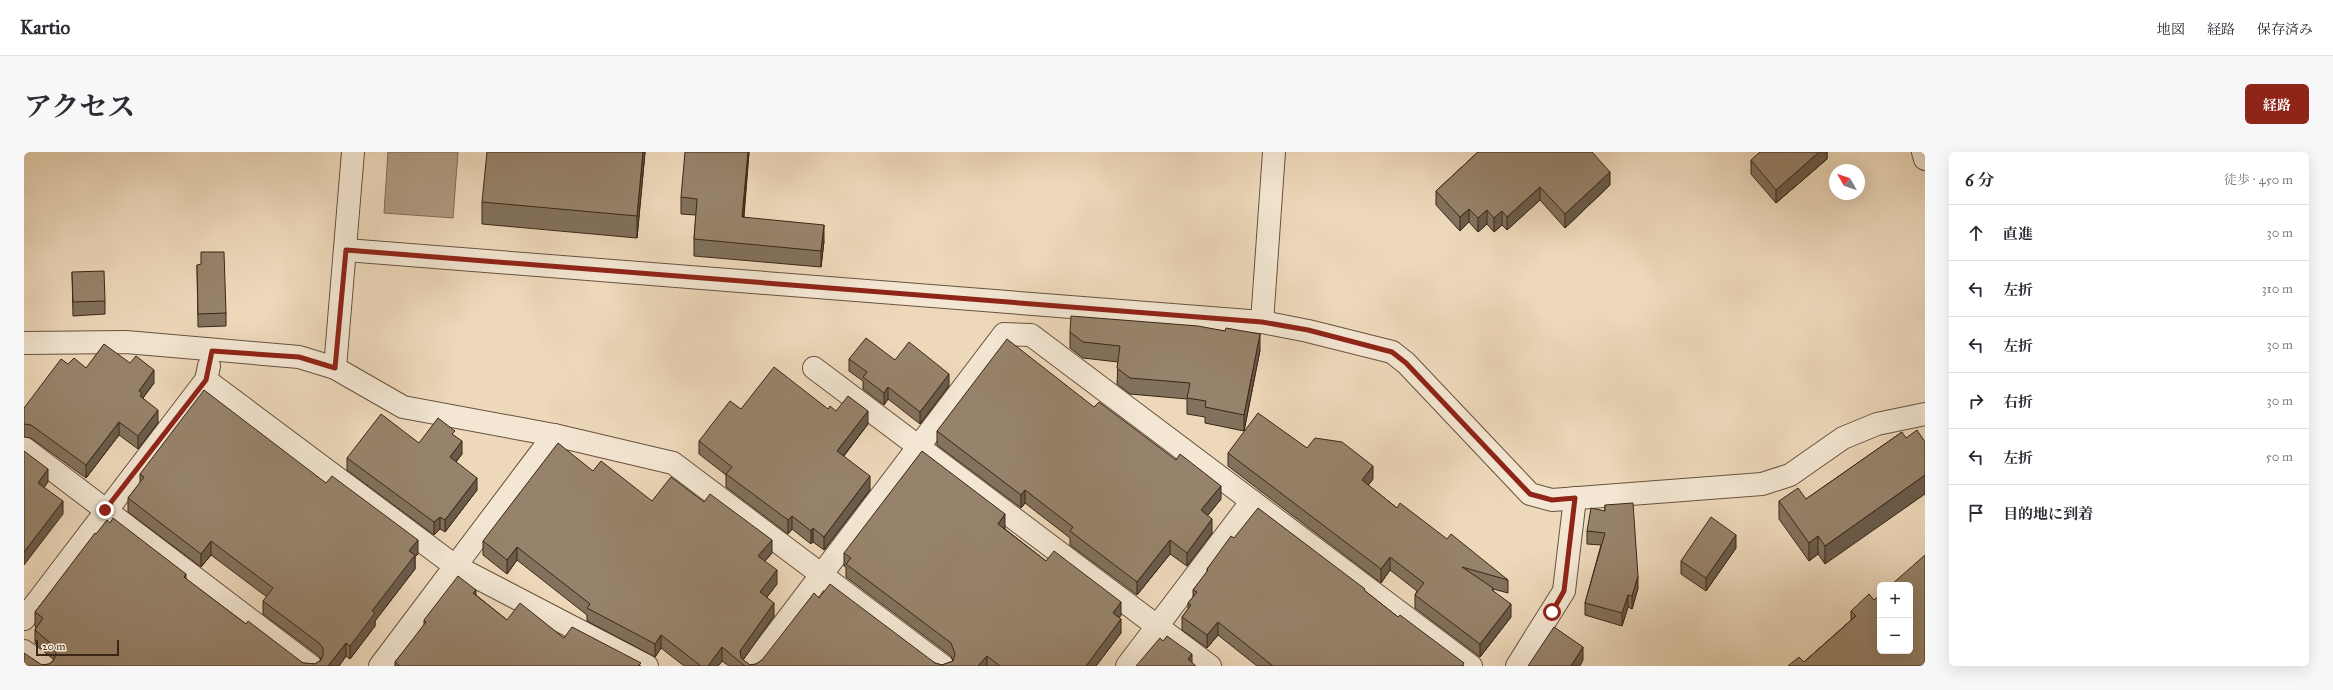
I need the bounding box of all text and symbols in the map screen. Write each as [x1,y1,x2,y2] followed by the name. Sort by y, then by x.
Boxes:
[20,16,70,39] text: Kartio
[2157,21,2185,38] text: 地図
[2207,21,2235,38] text: 経路
[2257,21,2313,38] text: 保存済み
[2245,84,2309,124] button: 経路
[24,89,135,124] text: アクセス
[1829,164,1865,200] north arrow
[1965,170,1994,191] text: 6 分
[2224,172,2293,188] text: 徒歩 · 450 m
[1965,222,1987,244] icon: ahead
[2003,225,2033,243] text: 直進
[2267,225,2293,241] text: 30 m
[1965,278,1987,300] icon: left
[2003,281,2033,299] text: 左折
[2261,281,2293,297] text: 310 m
[1965,334,1987,356] icon: left
[2003,337,2033,355] text: 左折
[2267,337,2293,353] text: 30 m
[1965,390,1987,412] icon: right
[2003,393,2033,411] text: 右折
[2267,393,2293,409] text: 30 m
[1965,446,1987,468] icon: left
[2003,449,2033,467] text: 左折
[2266,449,2293,465] text: 50 m
[96,501,114,519] route end
[1965,502,1987,524] icon: arrive
[2003,505,2093,523] text: 目的地に到着
[1877,582,1913,654] map controls
[1877,582,1913,618] button: +
[1543,603,1561,621] route start
[1877,618,1913,654] button: −
[36,638,119,657] scale bar
[42,640,65,653] text: 20 m

